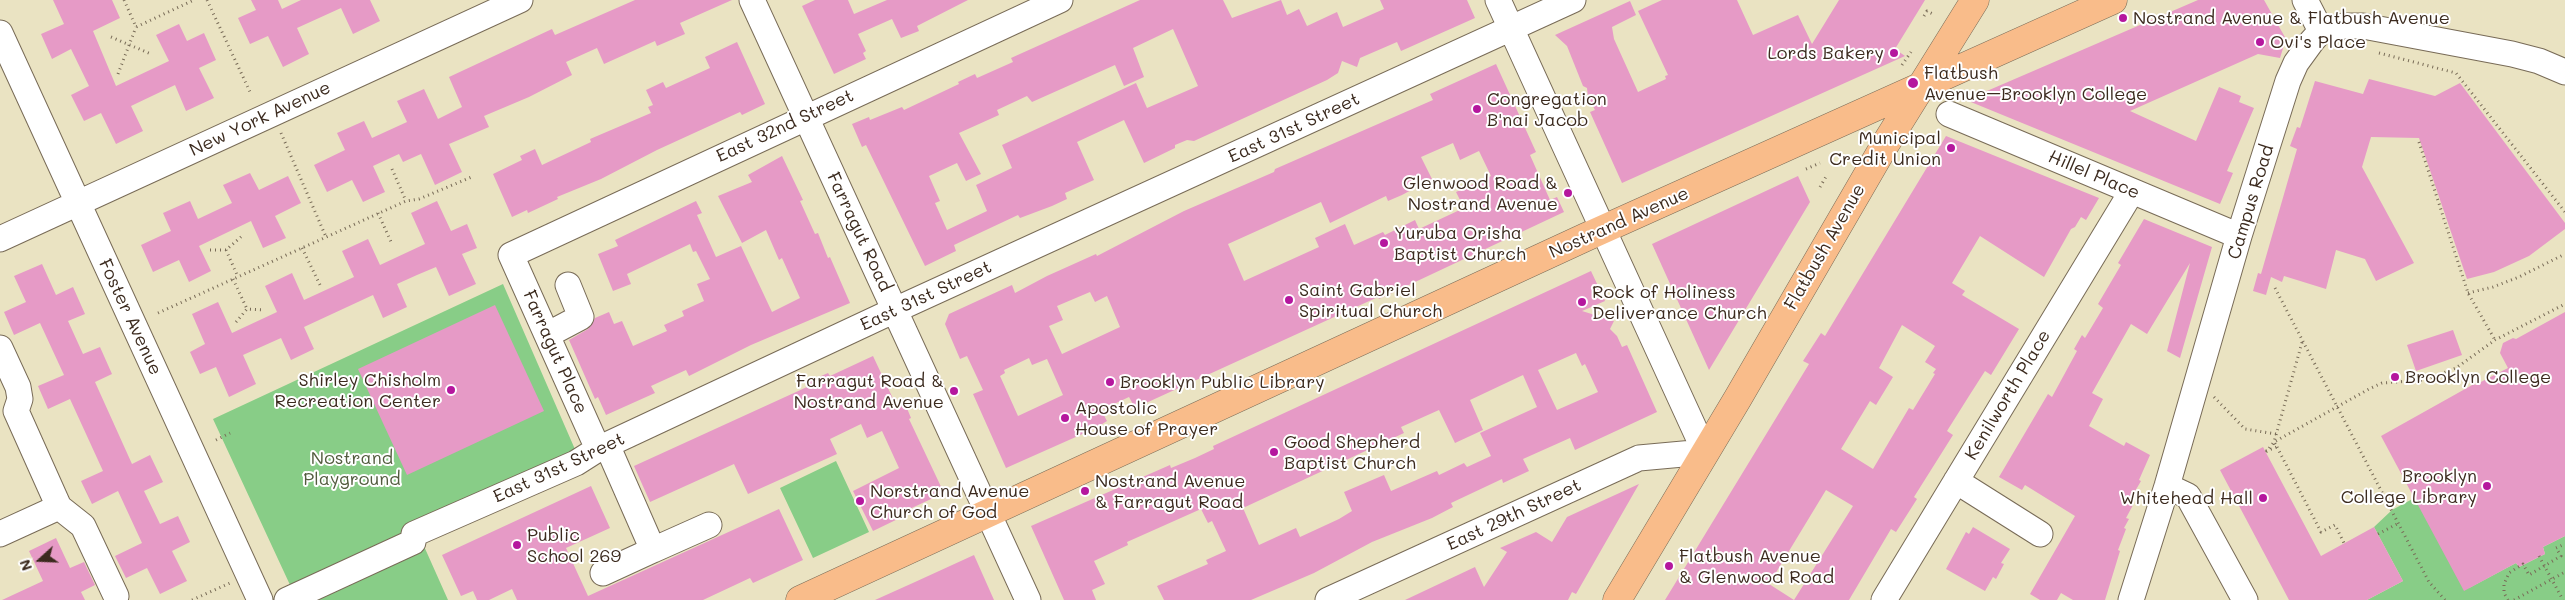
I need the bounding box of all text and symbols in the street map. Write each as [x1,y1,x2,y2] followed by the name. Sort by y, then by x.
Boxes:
[2133,7,2450,29] place label: Nostrand Avenue & Flatbush Avenue
[2117,12,2129,24] marker: Nostrand Avenue & Flatbush Avenue
[2270,31,2366,53] place label: Ovi's Place
[2254,36,2266,48] marker: Ovi's Place
[1767,42,1884,64] place label: Lords Bakery
[1888,47,1900,59] marker: Lords Bakery
[1924,62,2147,104] place label: Flatbush Avenue–Brooklyn College
[1906,76,1920,90] marker: Flatbush Avenue–Brooklyn College
[186,77,334,161] street label: New York Avenue
[713,85,857,167] street label: East 32nd Street
[1225,88,1363,168] street label: East 31st Street
[1487,88,1607,130] place label: Congregation B'nai Jacob
[1471,103,1483,115] marker: Congregation B'nai Jacob
[1829,127,1941,170] place label: Municipal Credit Union
[1945,142,1957,154] marker: Municipal Credit Union
[2223,142,2279,262] street label: Campus Road
[2045,146,2143,204] street label: Hillel Place
[822,169,896,295] street label: Farragut Road
[1403,172,1558,214] place label: Glenwood Road & Nostrand Avenue
[1780,180,1870,314] street label: Flatbush Avenue
[1546,183,1692,263] street label: Nostrand Avenue
[1562,187,1574,199] marker: Glenwood Road & Nostrand Avenue
[1394,222,1526,264] place label: Yuruba Orisha Baptist Church
[1378,237,1390,249] marker: Yuruba Orisha Baptist Church
[94,256,166,378] street label: Foster Avenue
[857,256,995,336] street label: East 31st Street
[1299,279,1442,322] place label: Saint Gabriel Spiritual Church
[1592,281,1767,324] place label: Rock of Holiness Deliverance Church
[518,287,592,417] street label: Farragut Place
[1283,294,1295,306] marker: Saint Gabriel Spiritual Church
[1576,296,1588,308] marker: Rock of Holiness Deliverance Church
[1961,326,2055,464] street label: Kenilworth Place
[2405,366,2551,388] place label: Brooklyn College
[274,369,441,412] place label: Shirley Chisholm Recreation Center
[794,370,944,412] place label: Farragut Road & Nostrand Avenue
[1120,371,1325,393] place label: Brooklyn Public Library
[2389,371,2401,383] marker: Brooklyn College
[1104,376,1116,388] marker: Brooklyn Public Library
[445,384,457,396] marker: Shirley Chisholm Recreation Center
[948,385,960,397] marker: Farragut Road & Nostrand Avenue
[1075,397,1218,439] place label: Apostolic House of Prayer
[1059,412,1071,424] marker: Apostolic House of Prayer
[490,428,628,508] street label: East 31st Street
[1284,431,1420,474] place label: Good Shepherd Baptist Church
[1268,446,1280,458] marker: Good Shepherd Baptist Church
[303,447,401,489] park label: Nostrand Playground
[2341,465,2477,508] place label: Brooklyn College Library
[1095,470,1245,512] place label: Nostrand Avenue & Farragut Road
[1443,474,1585,556] street label: East 29th Street
[870,480,1029,522] place label: Norstrand Avenue Church of God
[2481,480,2493,492] marker: Brooklyn College Library
[1079,485,1091,497] marker: Nostrand Avenue & Farragut Road
[2120,487,2253,509] place label: Whitehead Hall
[2257,492,2269,504] marker: Whitehead Hall
[854,495,866,507] marker: Norstrand Avenue Church of God
[527,524,621,566] place label: Public School 269
[15,535,65,585] north arrow
[511,539,523,551] marker: Public School 269
[1679,545,1834,588] place label: Flatbush Avenue & Glenwood Road
[15,557,36,574] text: N
[1663,560,1675,572] marker: Flatbush Avenue & Glenwood Road

